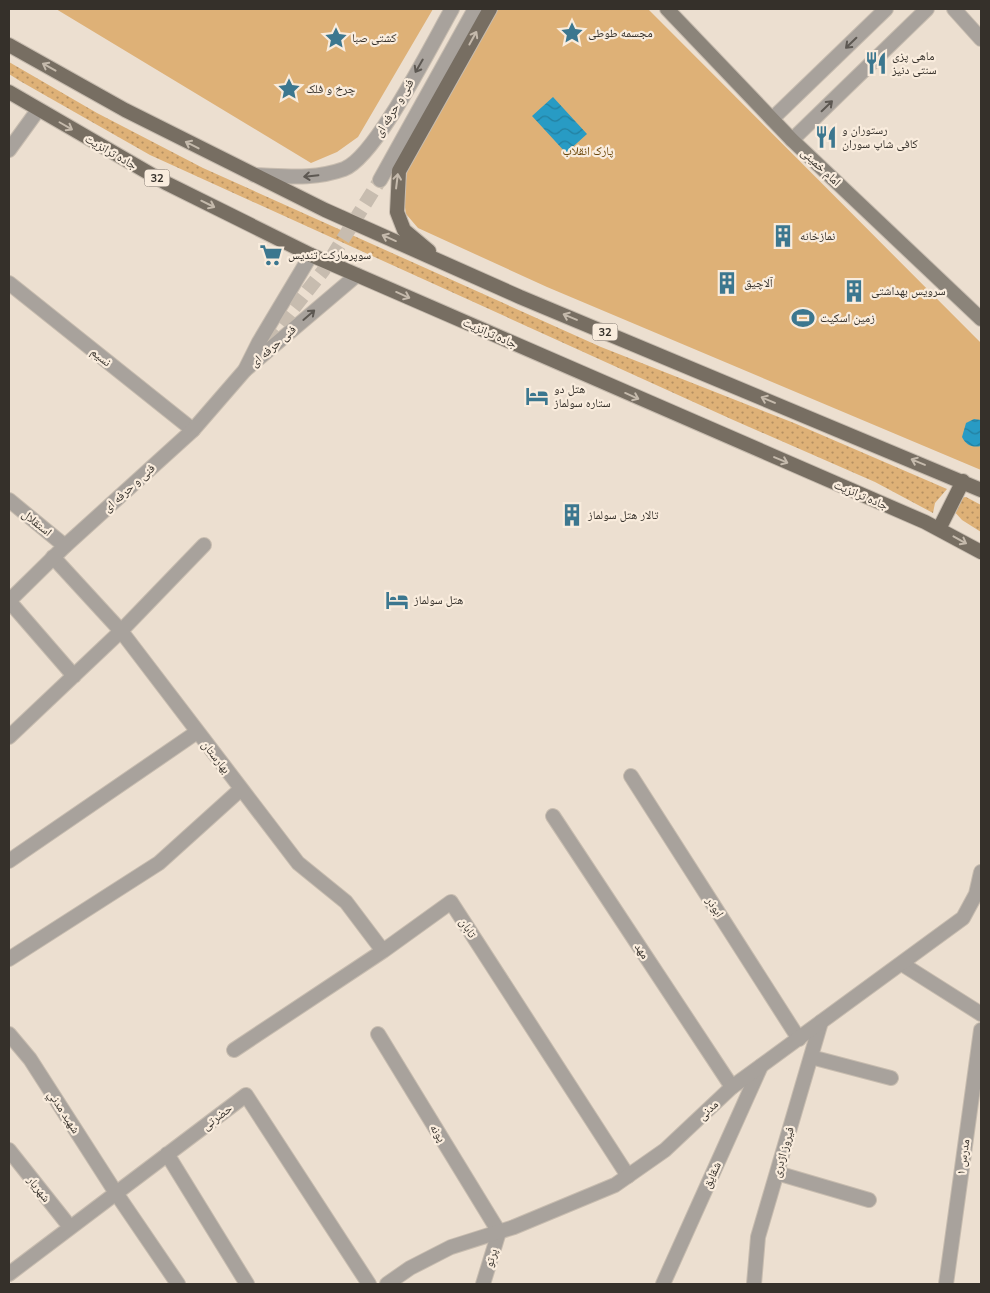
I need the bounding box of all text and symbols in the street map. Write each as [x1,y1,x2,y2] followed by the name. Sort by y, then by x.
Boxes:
[559,20,585,46] place icon: مجسمه طوطی
[323,25,349,51] place icon: کشتی صبا
[588,25,653,40] place label: مجسمه طوطی
[352,30,397,45] place label: کشتی صبا
[469,32,479,46] one-way arrow
[846,36,858,48] one-way arrow
[891,48,937,77] place label: ماهی پزی سنتی دنیز
[863,50,889,76] restaurant icon: ماهی پزی سنتی دنیز
[414,59,424,74] one-way arrow
[41,62,56,72] one-way arrow
[276,76,302,102] place icon: چرخ و فلک
[370,76,417,139] street label: فنی و حرفه ای
[306,81,356,96] place label: چرخ و فلک
[821,100,833,112] one-way arrow
[58,121,73,131] one-way arrow
[842,122,918,151] place label: رستوران و کافی شاپ سوران
[813,124,839,150] restaurant icon: رستوران و کافی شاپ سوران
[82,131,140,173] street label: جاده ترانزیت
[185,139,199,149] one-way arrow
[563,143,614,158] park label: پارک انقلاب
[798,144,844,190] street label: امام خمینی
[144,170,170,187] road number: 32
[304,171,320,181] one-way arrow
[392,173,402,189] one-way arrow
[200,200,215,209] one-way arrow
[770,223,796,249] building icon: نمازخانه
[800,228,835,243] place label: نمازخانه
[382,233,397,243] one-way arrow
[258,242,284,268] supermarket icon: سوپرمارکت تندیس
[288,247,371,262] place label: سوپرمارکت تندیس
[714,270,740,296] building icon: آلاچیق
[744,275,774,290] place label: آلاچیق
[841,278,867,304] building icon: سرویس بهداشتی
[871,283,946,298] place label: سرویس بهداشتی
[395,291,410,301] one-way arrow
[790,305,816,331] sports icon: زمین اسکیت
[302,310,315,321] one-way arrow
[820,310,875,325] place label: زمین اسکیت
[562,312,577,321] one-way arrow
[461,314,520,351] street label: جاده ترانزیت
[247,322,299,370] street label: فنی حرفه ای
[592,324,618,341] road number: 32
[87,344,115,370] street label: نسيم
[553,381,611,410] place label: هتل دو ستاره سولماز
[524,383,550,409] hotel icon: هتل دو ستاره سولماز
[624,391,639,401] one-way arrow
[761,394,776,404] one-way arrow
[774,457,789,466] one-way arrow
[911,457,926,466] one-way arrow
[99,460,158,515] street label: فنی و حرفه ای
[832,476,891,513] street label: جاده ترانزیت
[559,502,585,528] building icon: تالار هتل سولماز
[19,506,55,539] street label: استقلال
[587,507,659,522] place label: تالار هتل سولماز
[953,536,967,546] one-way arrow
[384,587,410,613] hotel icon: هتل سولماز
[413,592,463,607] place label: هتل سولماز
[199,737,234,776] street label: بهارستان
[702,893,728,920] street label: ابوذر
[456,915,481,941] street label: تابان
[632,940,653,961] street label: مهد
[42,1087,84,1138] street label: شهيد مدني
[694,1096,721,1123] street label: مدنی
[199,1100,235,1133] street label: حضرتی
[427,1121,450,1145] street label: پونه
[768,1125,797,1179] street label: فیروز اژدری
[953,1138,972,1176] street label: مدرس ۱
[699,1159,724,1190] street label: شقایق
[24,1172,54,1205] street label: شهریار
[481,1246,501,1269] street label: پرتو

